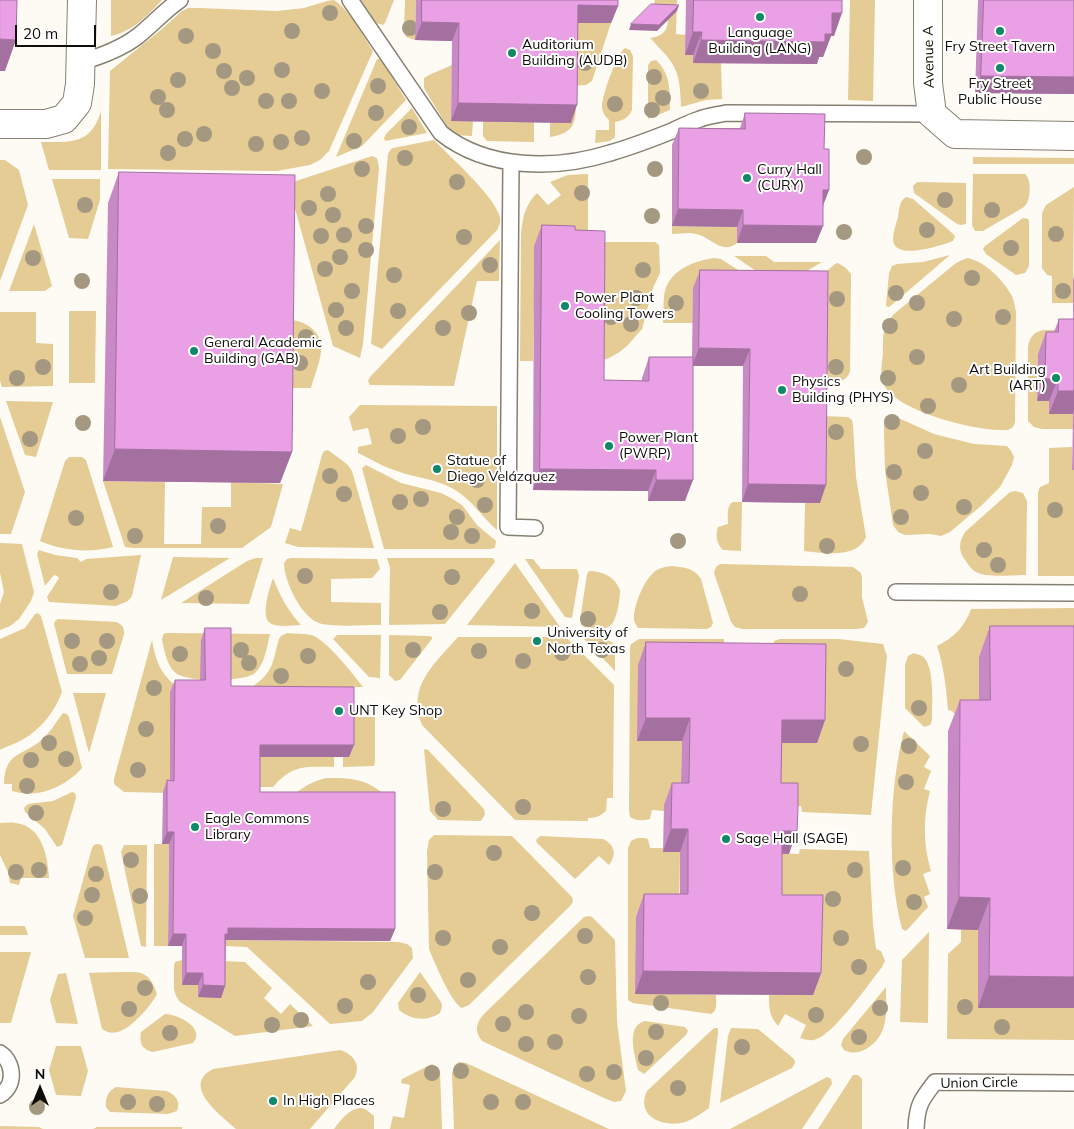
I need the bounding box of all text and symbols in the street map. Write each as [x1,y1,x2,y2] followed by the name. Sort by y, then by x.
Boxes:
[754,11,766,23] marker: Language Building (LANG)
[18,15,99,47] scale bar
[23,24,58,43] text: 20 m
[708,25,812,58] place label: Language Building (LANG)
[994,25,1006,37] marker: Fry Street Tavern
[920,26,938,88] street label: Avenue A
[522,37,628,70] place label: Auditorium Building (AUDB)
[945,39,1055,55] place label: Fry Street Tavern
[506,47,518,59] marker: Auditorium Building (AUDB)
[994,62,1006,74] marker: Fry Street Public House
[958,76,1042,108] place label: Fry Street Public House
[757,162,822,194] place label: Curry Hall (CURY)
[741,172,753,184] marker: Curry Hall (CURY)
[575,290,674,322] place label: Power Plant Cooling Towers
[559,300,571,312] marker: Power Plant Cooling Towers
[204,335,322,368] place label: General Academic Building (GAB)
[188,345,200,357] marker: General Academic Building (GAB)
[969,362,1046,394] place label: Art Building (ART)
[1050,372,1062,384] marker: Art Building (ART)
[792,374,894,407] place label: Physics Building (PHYS)
[776,384,788,396] marker: Physics Building (PHYS)
[619,430,698,462] place label: Power Plant (PWRP)
[603,440,615,452] marker: Power Plant (PWRP)
[447,453,555,486] place label: Statue of Diego Velázquez
[431,463,443,475] marker: Statue of Diego Velázquez
[547,625,628,658] place label: University of North Texas
[531,635,543,647] marker: University of North Texas
[349,703,442,719] place label: UNT Key Shop
[333,705,345,717] marker: UNT Key Shop
[205,811,309,844] place label: Eagle Commons Library
[189,821,201,833] marker: Eagle Commons Library
[736,831,848,847] place label: Sage Hall (SAGE)
[720,833,732,845] marker: Sage Hall (SAGE)
[15,1064,65,1114] north arrow
[35,1065,45,1083] text: N
[940,1074,1018,1092] street label: Union Circle
[283,1093,375,1109] place label: In High Places
[267,1095,279,1107] marker: In High Places

